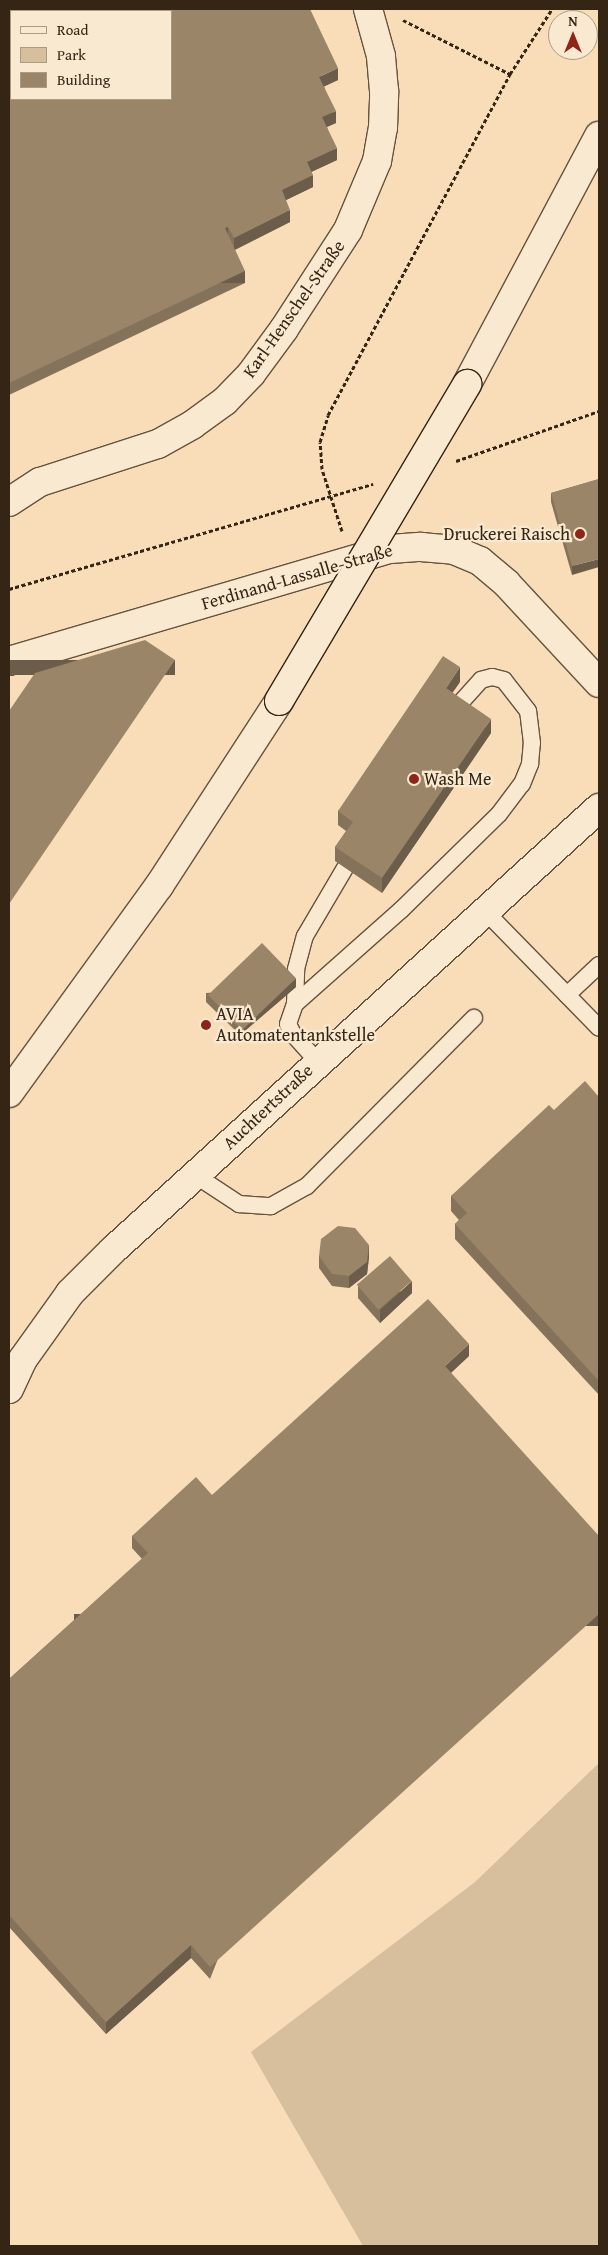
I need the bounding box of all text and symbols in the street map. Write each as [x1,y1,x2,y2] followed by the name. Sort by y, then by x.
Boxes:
[10,10,172,100] legend
[548,10,598,60] north arrow
[568,11,578,31] text: N
[57,19,88,40] text: Road
[57,44,86,65] text: Park
[57,69,110,90] text: Building
[238,236,350,382] street label: Karl-Henschel-Straße
[443,523,570,545] place label: Druckerei Raisch
[574,528,586,540] marker: Druckerei Raisch
[199,539,395,615] street label: Ferdinand-Lassalle-Straße
[424,768,492,790] place label: Wash Me
[408,773,420,785] marker: Wash Me
[216,1004,375,1046] place label: AVIA Automatentankstelle
[200,1019,212,1031] marker: AVIA Automatentankstelle
[218,1060,318,1154] street label: Auchtertstraße

